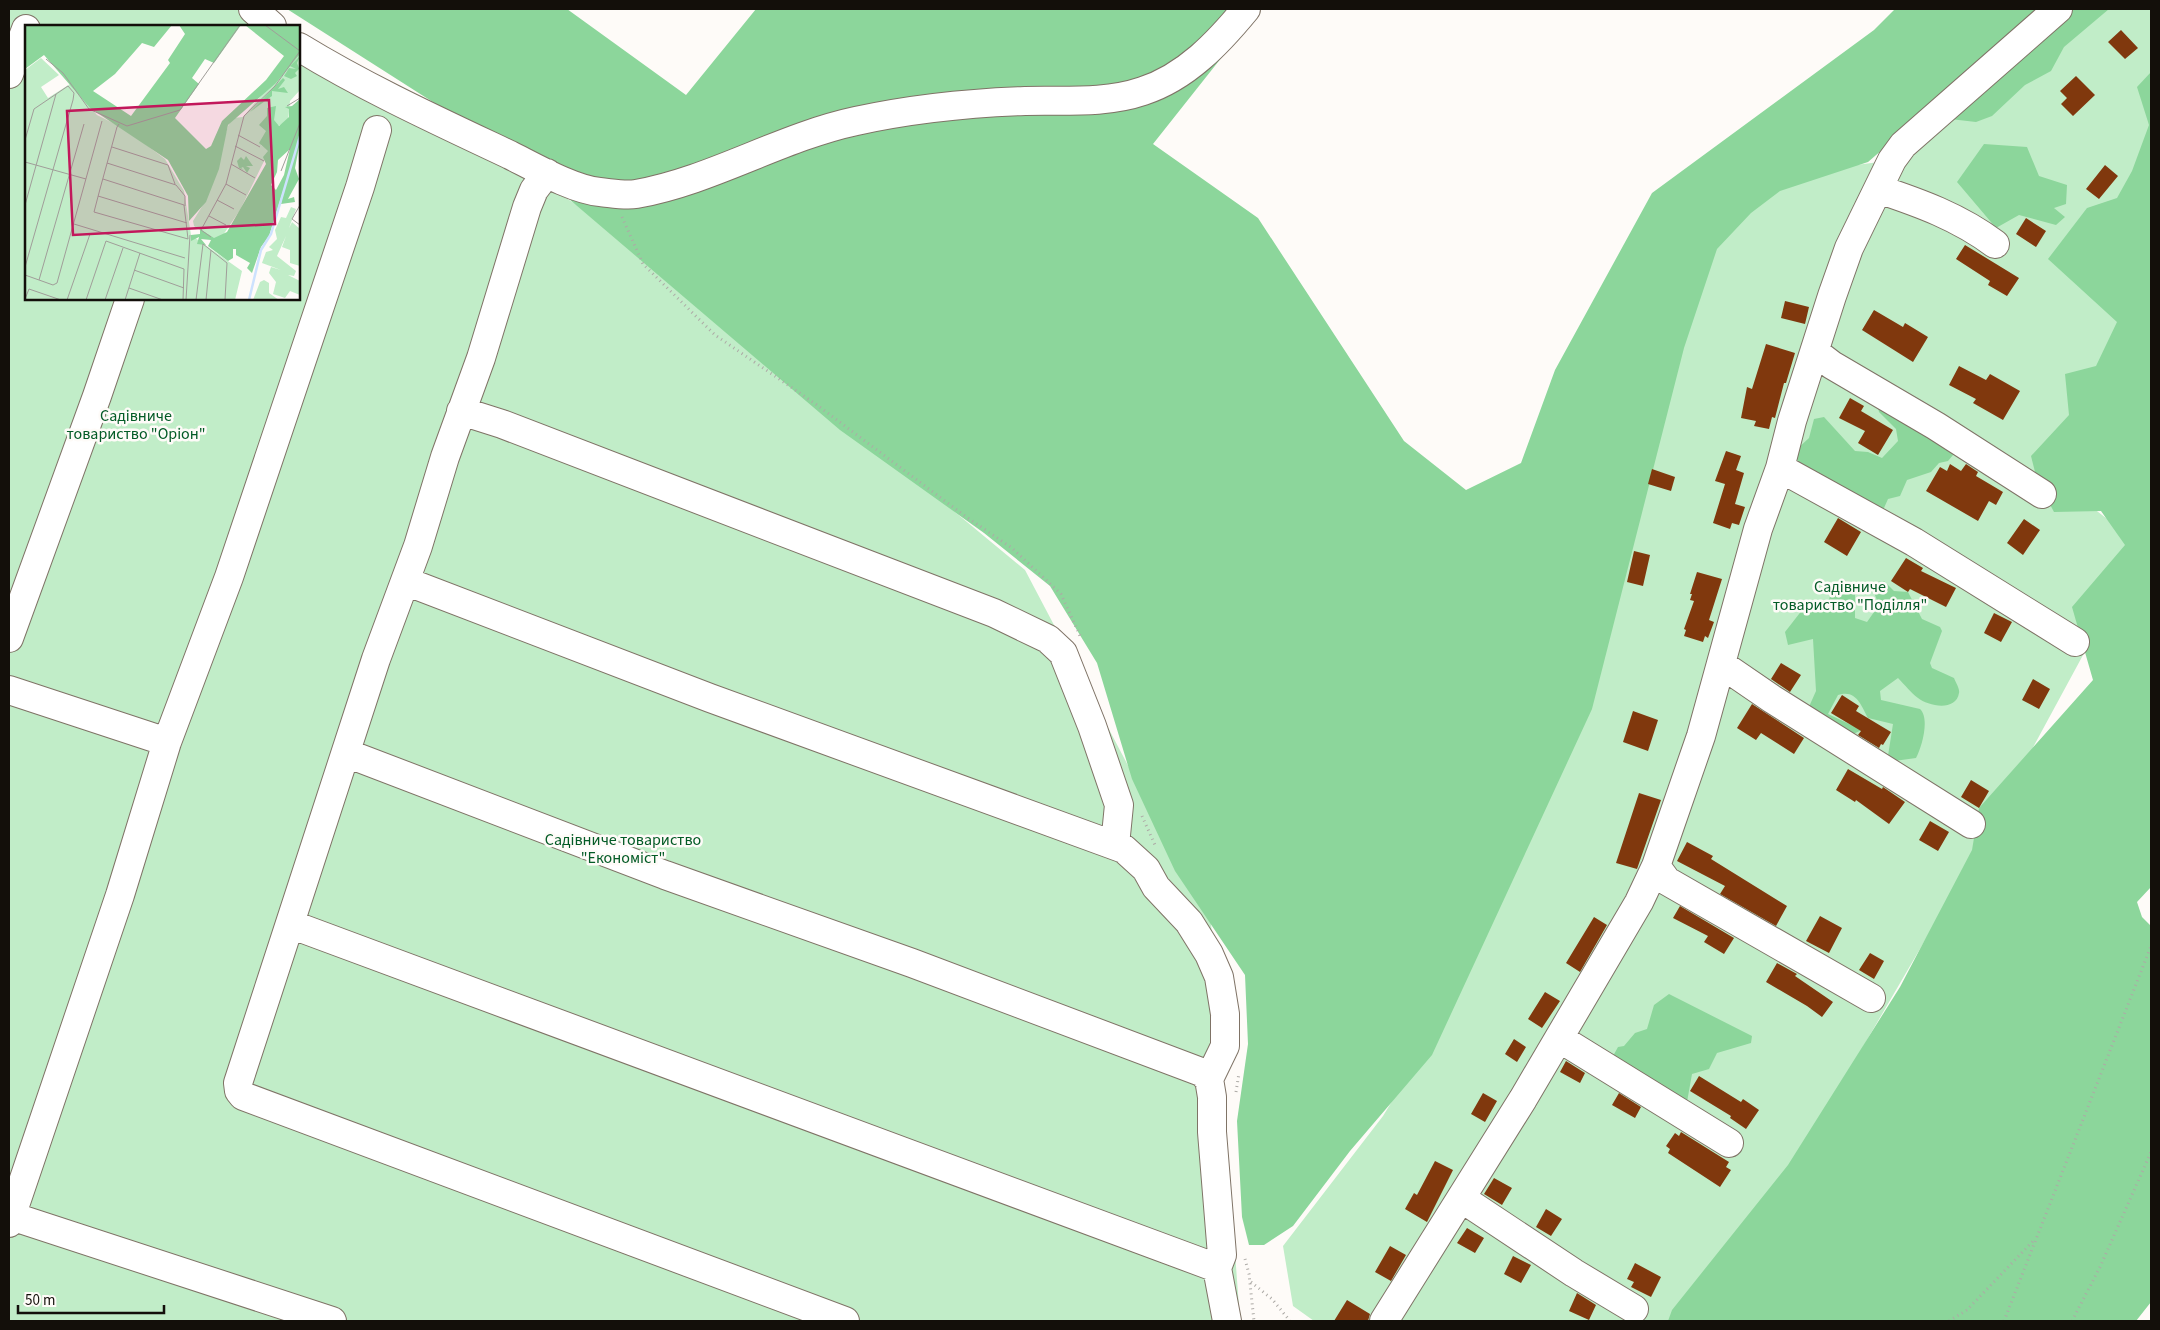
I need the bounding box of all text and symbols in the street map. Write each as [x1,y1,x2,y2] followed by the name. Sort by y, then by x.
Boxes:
[25,25,300,300] inset map
[66,405,206,445] park label: Садівниче товариство "Оріон"
[1773,576,1927,616] park label: Садівниче товариство "Поділля"
[545,829,701,869] park label: Садівниче товариство "Економіст"
[18,1282,164,1314] scale bar
[25,1290,55,1311] text: 50 m

